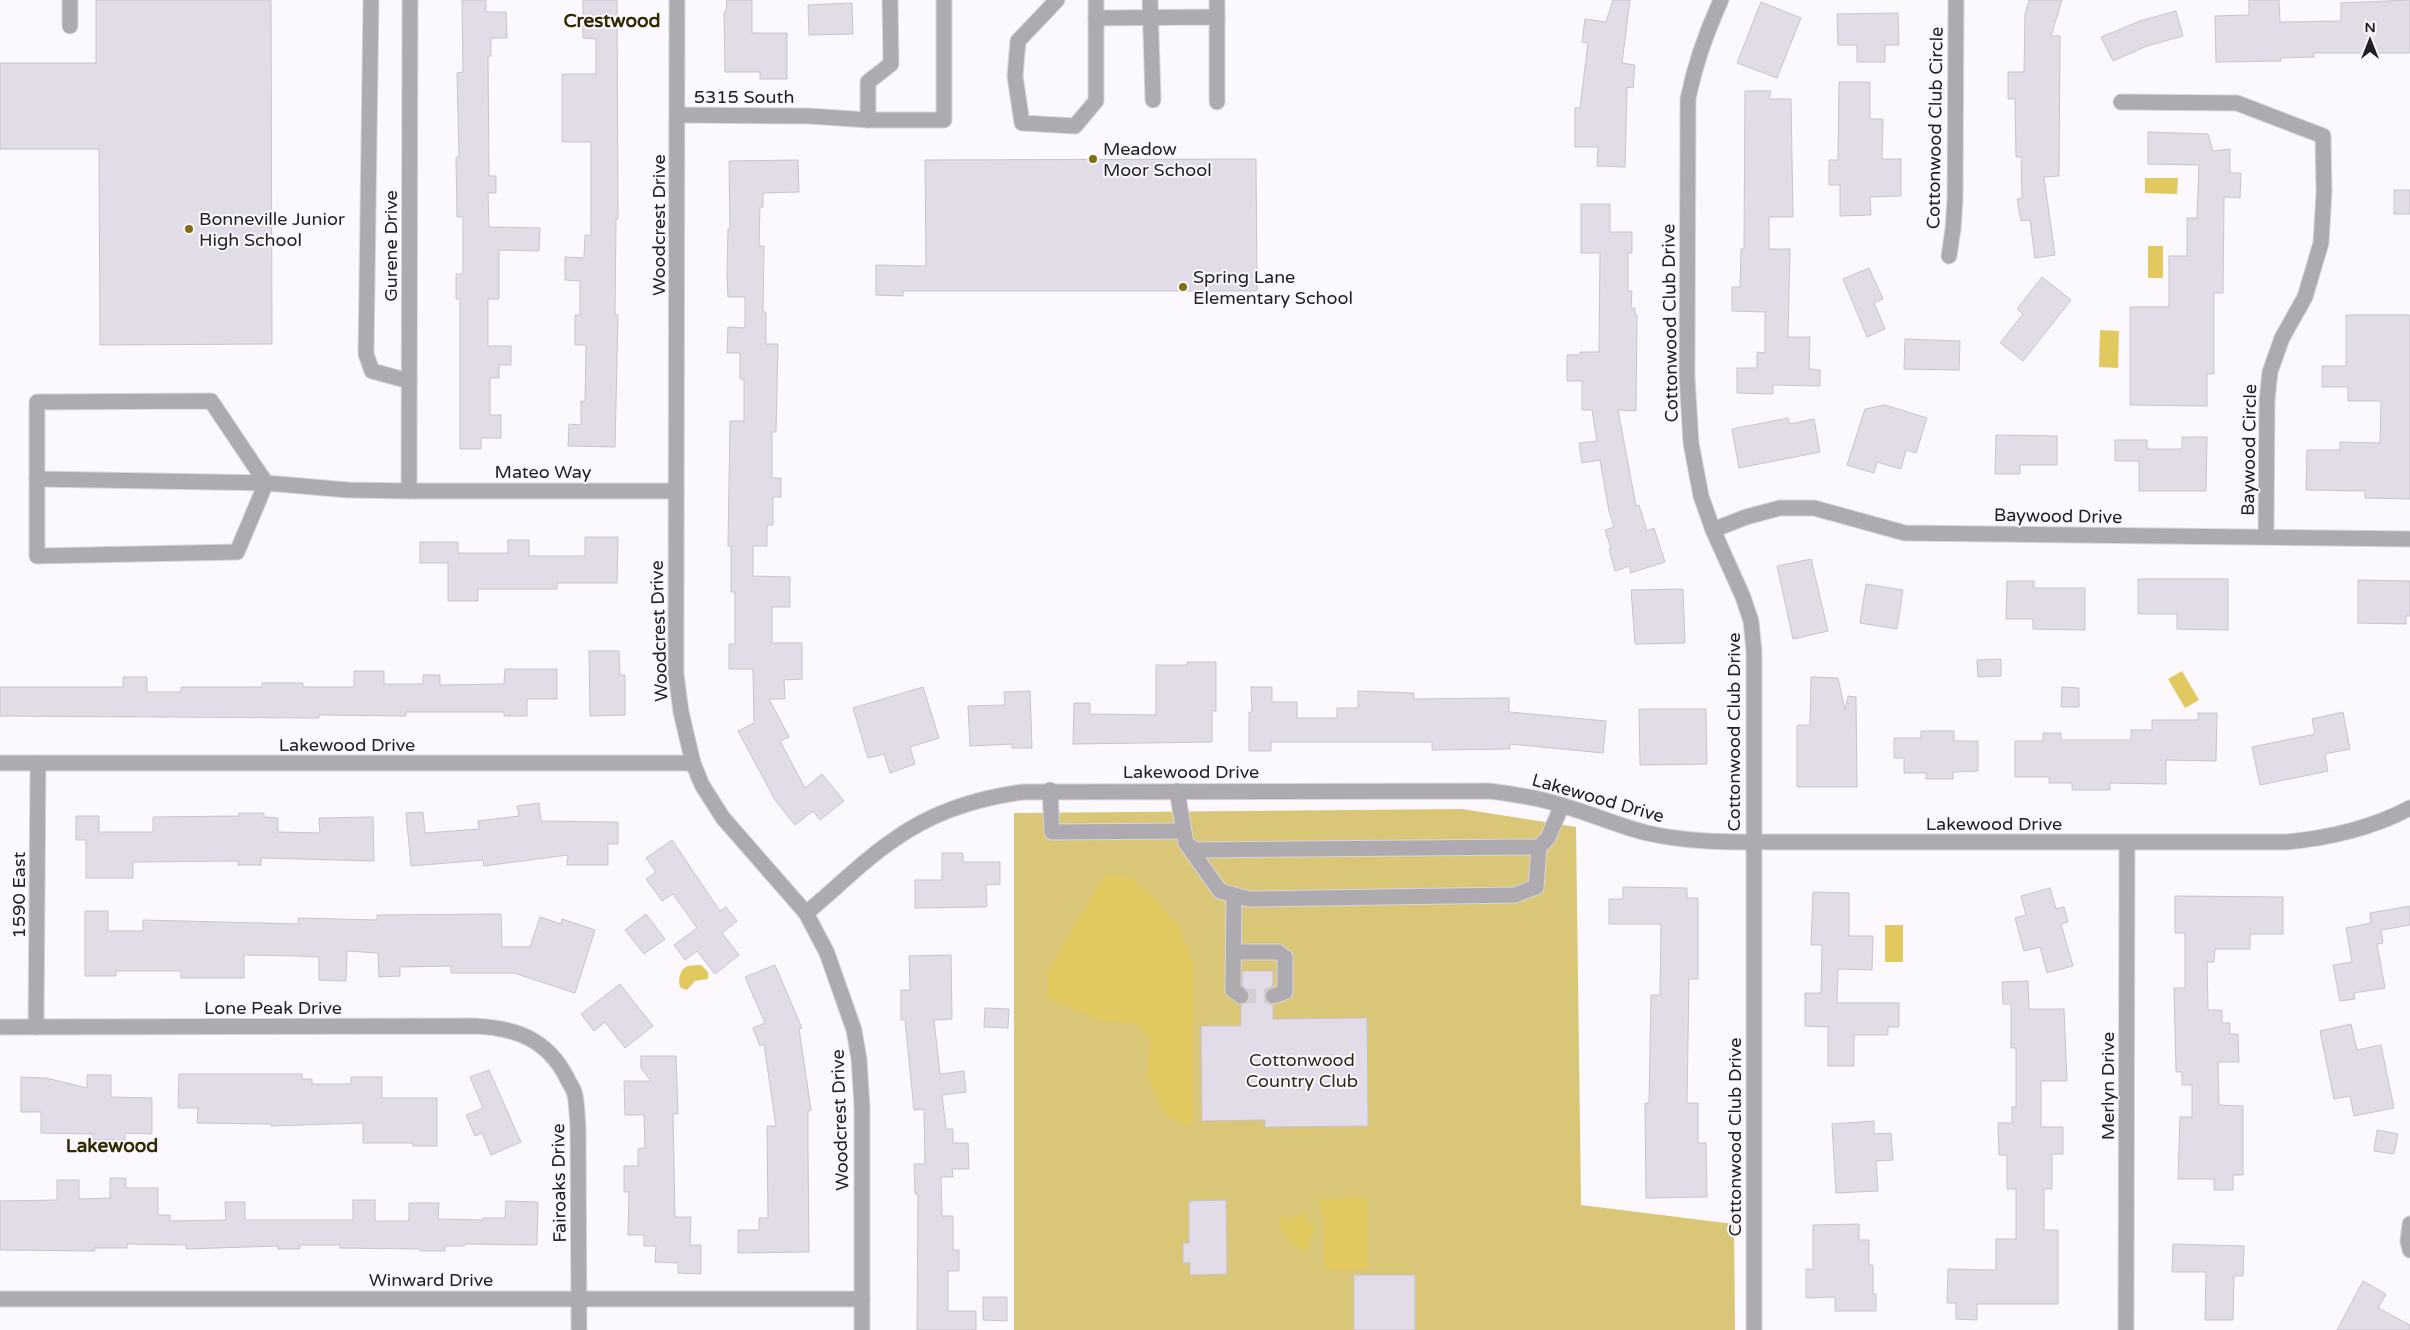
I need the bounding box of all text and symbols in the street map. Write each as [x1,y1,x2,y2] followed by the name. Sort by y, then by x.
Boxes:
[563,10,661,32] district label: Crestwood
[2345,15,2395,65] north arrow
[2364,19,2376,36] text: N
[1922,27,1948,229] street label: Cottonwood Club Circle
[694,86,794,108] street label: 5315 South
[1103,138,1212,181] place label: Meadow Moor School
[1087,153,1099,165] marker: Meadow Moor School
[648,154,670,296] street label: Woodcrest Drive
[380,190,402,302] street label: Gurene Drive
[199,208,345,251] place label: Bonneville Junior High School
[183,223,195,235] marker: Bonneville Junior High School
[1657,223,1683,423] street label: Cottonwood Club Drive
[1193,266,1353,309] place label: Spring Lane Elementary School
[1177,281,1189,293] marker: Spring Lane Elementary School
[2237,384,2261,516] street label: Baywood Circle
[495,461,592,483] street label: Mateo Way
[1994,504,2122,528] street label: Baywood Drive
[646,560,672,702] street label: Woodcrest Drive
[1723,633,1745,831] street label: Cottonwood Club Drive
[279,734,415,756] street label: Lakewood Drive
[1123,761,1259,783] street label: Lakewood Drive
[1529,769,1667,827] street label: Lakewood Drive
[1926,813,2062,835] street label: Lakewood Drive
[8,851,30,938] street label: 1590 East
[204,997,342,1019] street label: Lone Peak Drive
[2097,1032,2119,1140] street label: Merlyn Drive
[1724,1038,1746,1236] street label: Cottonwood Club Drive
[827,1049,853,1191] street label: Woodcrest Drive
[1246,1049,1358,1092] park label: Cottonwood Country Club
[547,1123,571,1243] street label: Fairoaks Drive
[66,1135,158,1157] district label: Lakewood
[369,1269,493,1291] street label: Winward Drive

